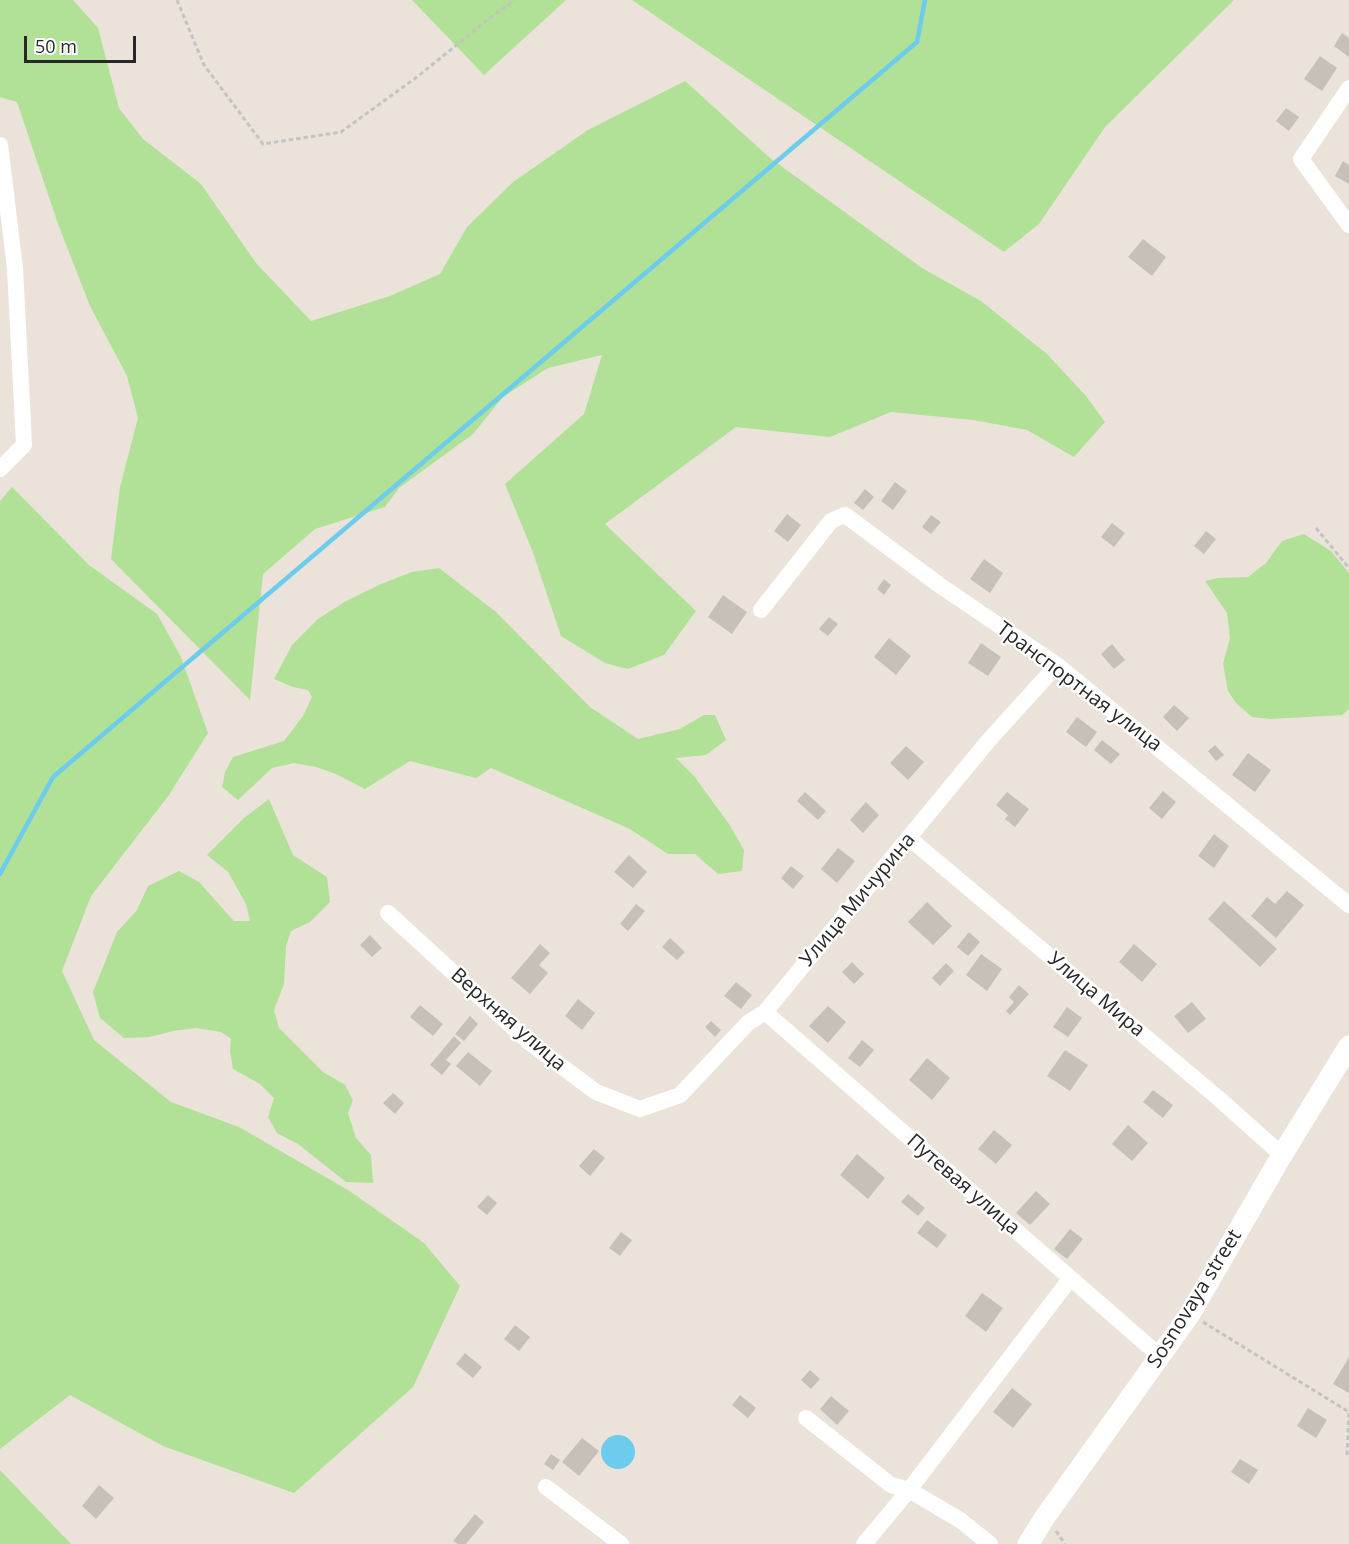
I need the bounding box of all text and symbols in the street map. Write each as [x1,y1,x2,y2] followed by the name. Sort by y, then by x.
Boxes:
[27,24,140,62] scale bar
[35,34,77,58] text: 50 m
[992,617,1166,757] street label: Транспортная улица
[795,828,921,972] street label: Улица Мичурина
[1043,947,1149,1043] street label: Улица Мира
[446,963,570,1077] street label: Верхняя улица
[902,1129,1024,1241] street label: Путевая улица
[1143,1225,1247,1373] street label: Sosnovaya street

